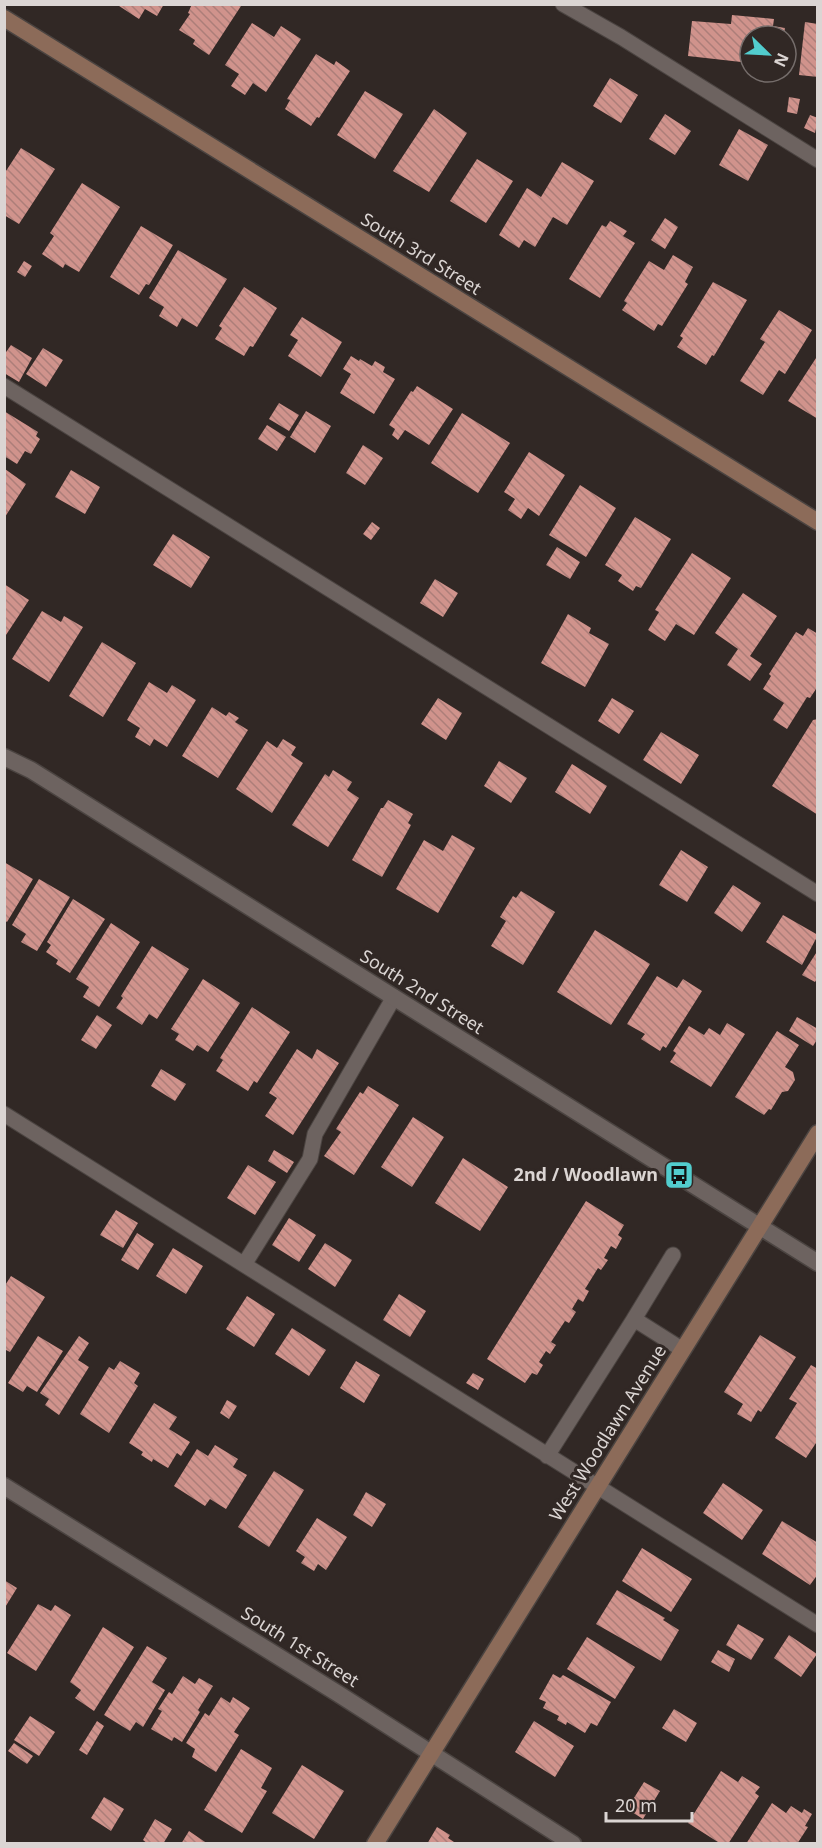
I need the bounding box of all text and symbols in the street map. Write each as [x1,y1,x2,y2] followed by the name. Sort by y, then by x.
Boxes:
[738,24,798,84] north arrow
[769,50,794,71] text: N
[357,207,487,300] street label: South 3rd Street
[356,943,489,1039] street label: South 2nd Street
[663,1159,695,1191] bus stop icon: 2nd / Woodlawn
[514,1162,658,1186] place label: 2nd / Woodlawn
[543,1340,671,1525] street label: West Woodlawn Avenue
[237,1600,364,1692] street label: South 1st Street
[606,1785,692,1823] scale bar
[615,1793,657,1817] text: 20 m

